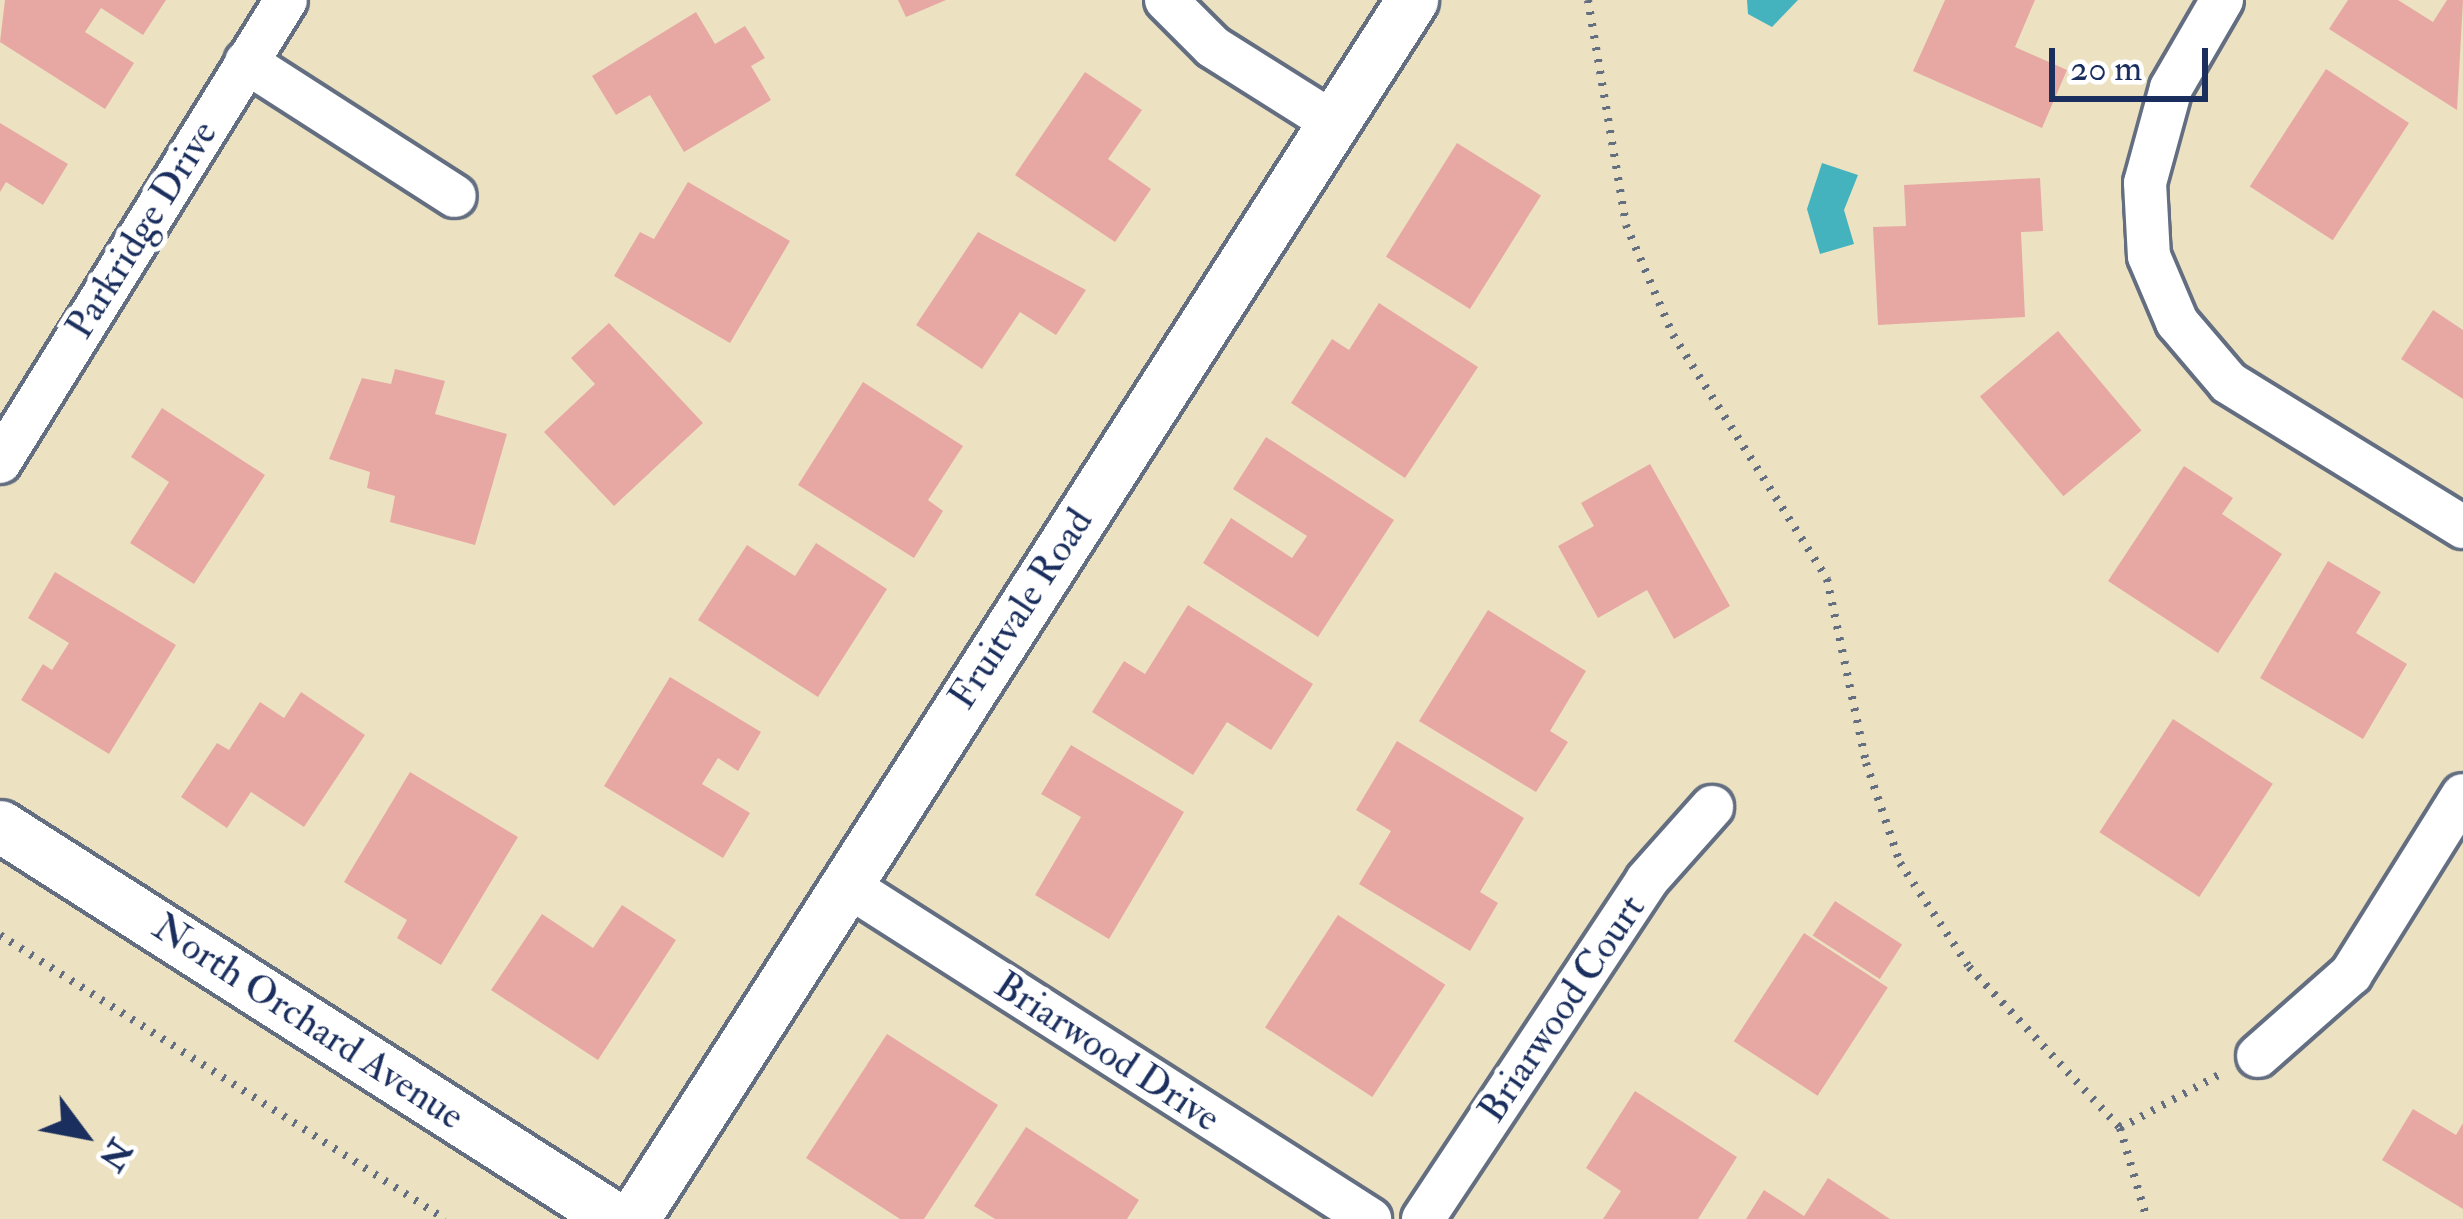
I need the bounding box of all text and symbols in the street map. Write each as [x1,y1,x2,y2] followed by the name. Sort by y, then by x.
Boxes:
[2055,24,2214,98] scale bar
[2070,46,2142,91] text: 20 m
[56,112,228,348] street label: Parkridge Drive
[939,500,1103,718] street label: Fruitvale Road
[1469,886,1655,1132] street label: Briarwood Court
[144,904,472,1140] street label: North Orchard Avenue
[986,962,1228,1142] street label: Briarwood Drive
[24,1075,144,1195] north arrow
[90,1131,140,1178] text: N

